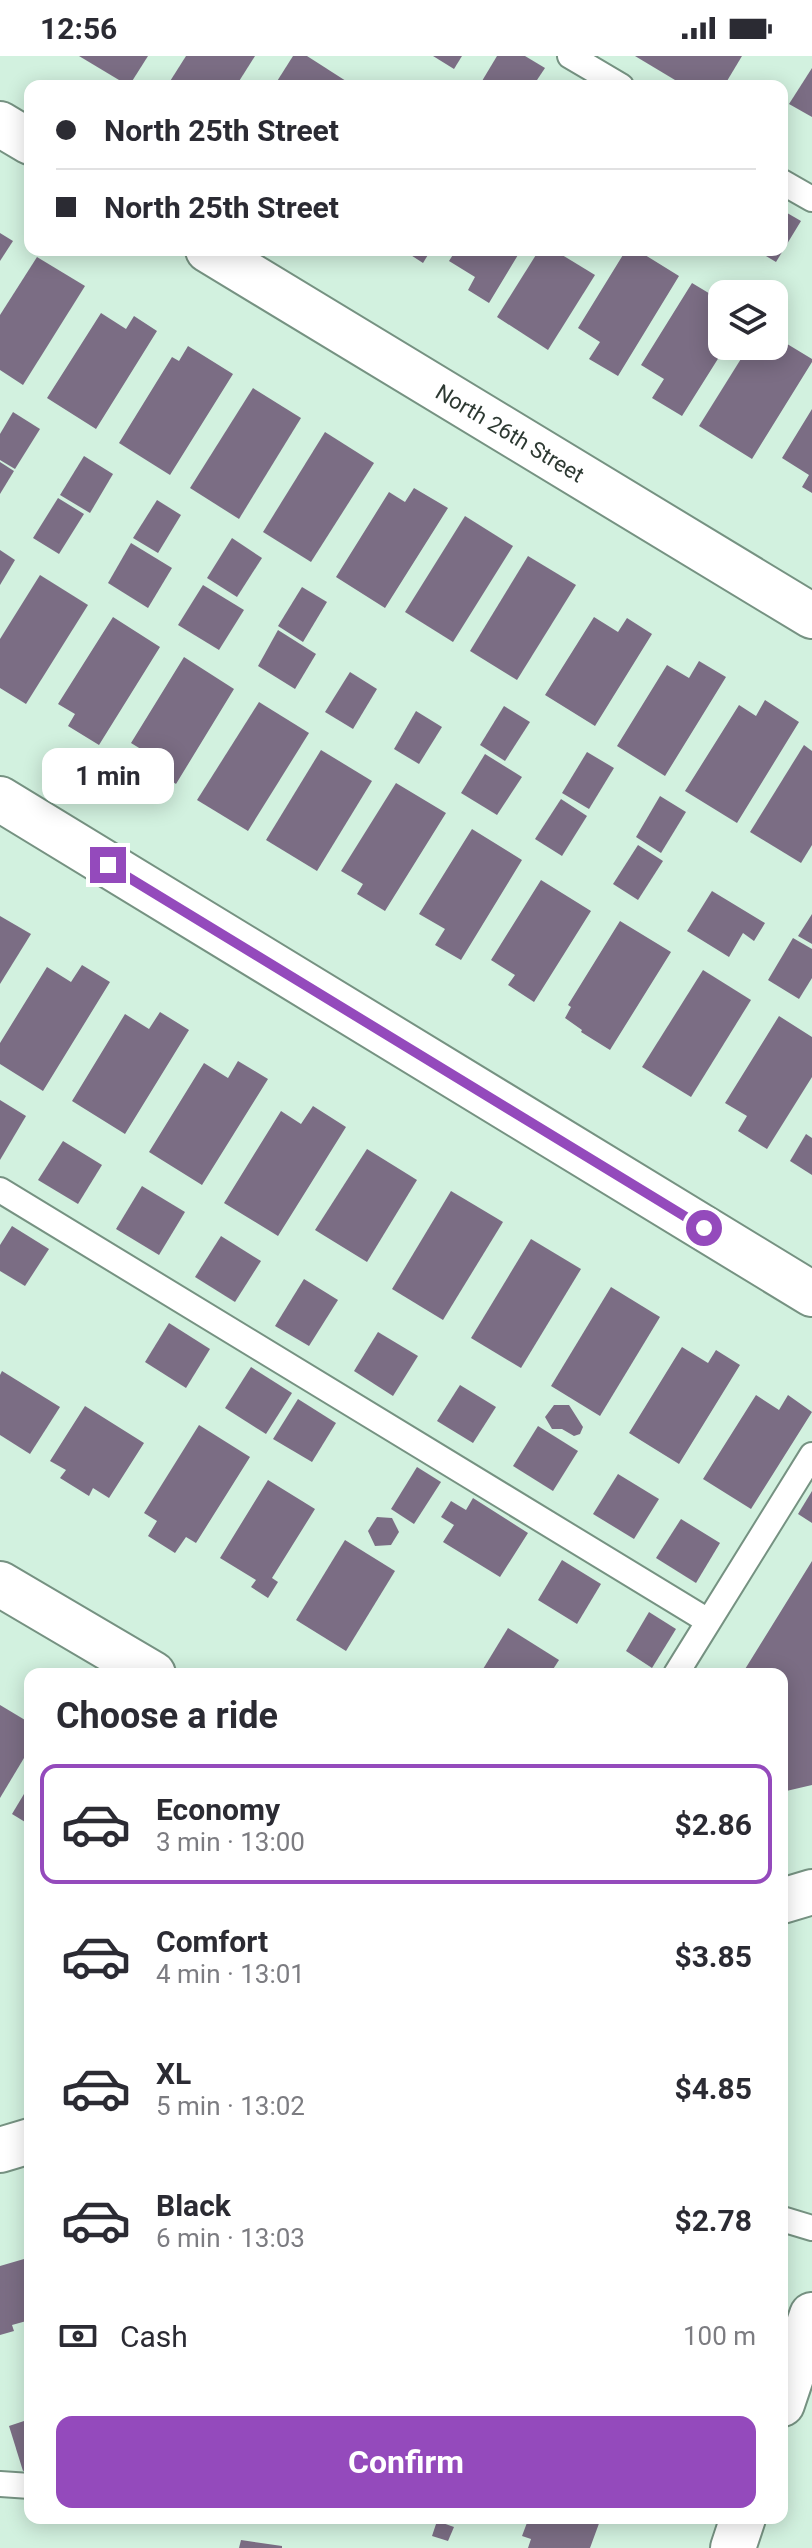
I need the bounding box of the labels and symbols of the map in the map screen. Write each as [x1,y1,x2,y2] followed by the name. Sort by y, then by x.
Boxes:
[431,379,588,488] street label: North 26th Street
[42,749,174,805] callout: 1 min
[90,847,126,883] route end
[686,1210,722,1246] route start

